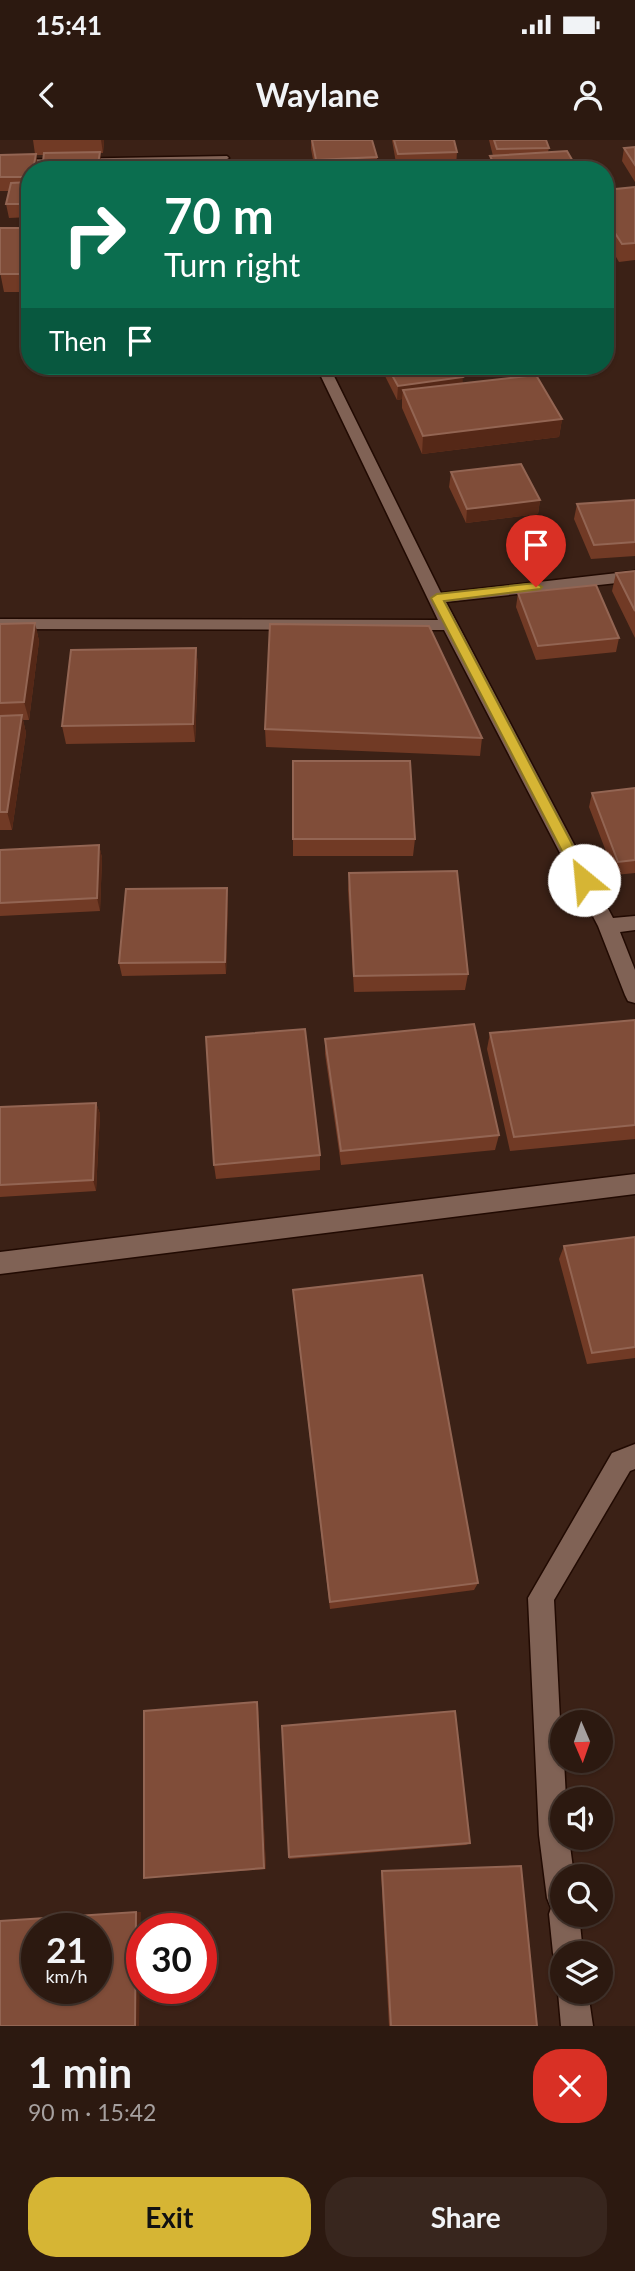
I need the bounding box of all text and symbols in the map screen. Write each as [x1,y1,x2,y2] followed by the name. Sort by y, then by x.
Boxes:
[35,9,102,41] text: 15:41
[256,75,379,114] text: Waylane
[28,76,66,114] icon: back
[569,76,607,114] icon: person
[164,186,274,244] text: 70 m
[49,189,140,280] icon: right
[164,245,300,284] text: Turn right
[121,322,159,360] icon: arrive
[49,325,107,357] text: Then
[506,515,566,587] pin
[517,526,555,564] icon: arrive
[547,843,621,917] position arrow
[550,1710,612,1773] north arrow
[550,1710,613,2004] map controls
[550,1787,613,1850] button: sound
[550,1864,613,1927] button: search
[126,1913,217,2004] speed limit sign: 30
[46,1928,87,1970] text: 21
[550,1941,613,2004] button: layers
[45,1965,88,1987] text: km/h
[28,2047,132,2097] text: 1 min
[533,2049,607,2123] button: close
[28,2098,156,2126] text: 90 m · 15:42
[28,2177,311,2257] button: Exit
[325,2177,607,2257] button: Share

